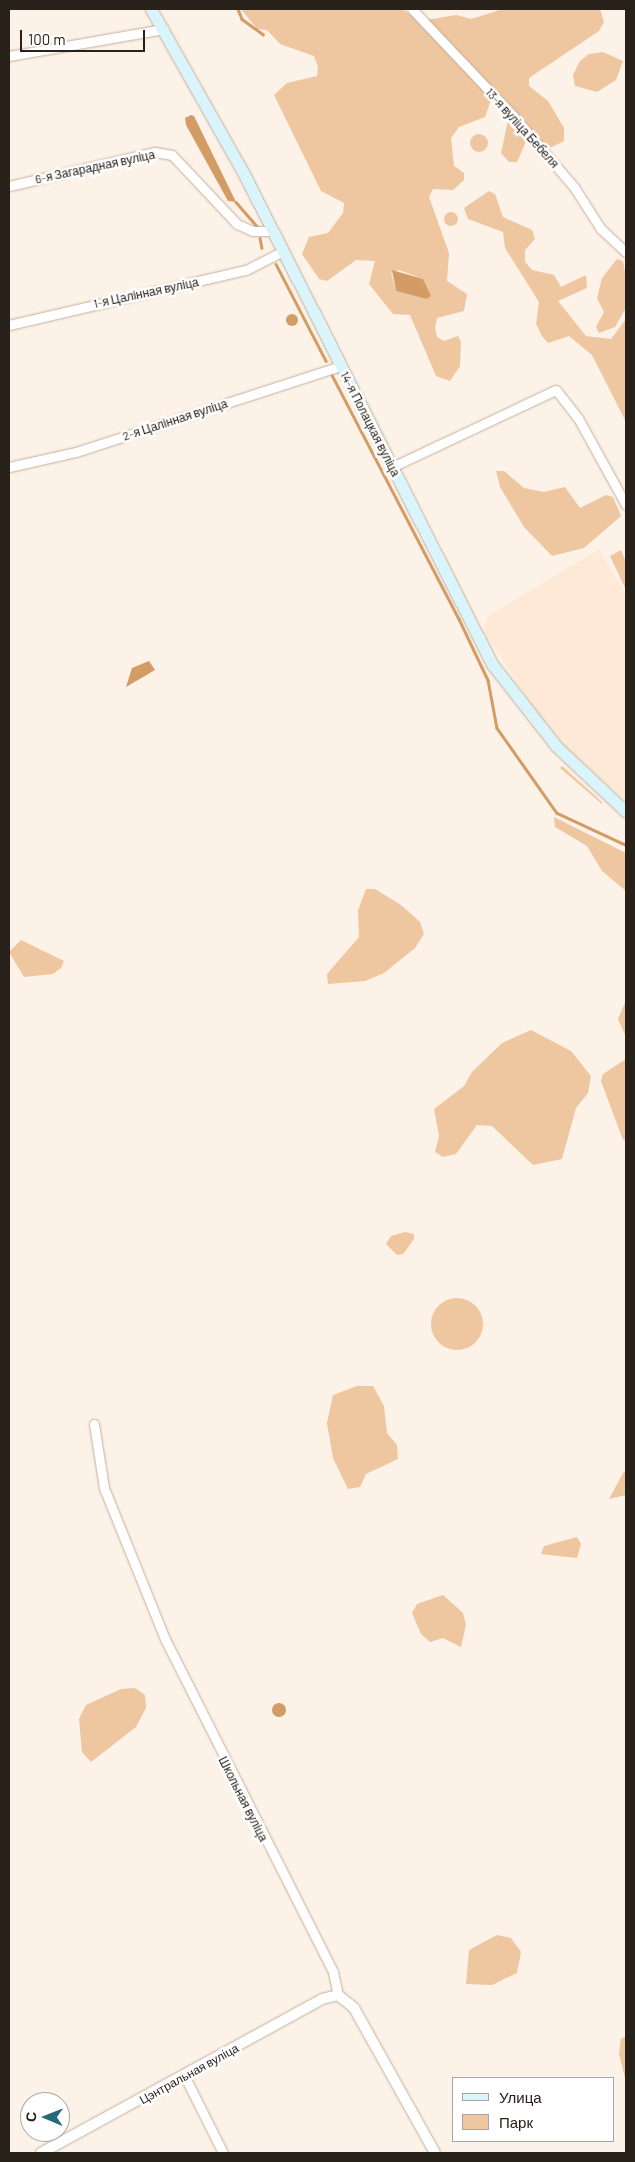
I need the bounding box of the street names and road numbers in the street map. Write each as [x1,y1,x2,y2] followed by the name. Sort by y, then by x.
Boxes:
[482,85,562,171] street label: 13-я вуліца Бебеля
[34,147,156,187] street label: 6-я Загарадная вуліца
[92,275,200,311] street label: 1-я Цалінная вуліца
[337,369,403,479] street label: 14-я Полацкая вуліца
[121,396,229,444] street label: 2-я Цалінная вуліца
[215,1754,271,1844] street label: Школьная вуліца
[137,2041,241,2107] street label: Цэнтральная вуліца

